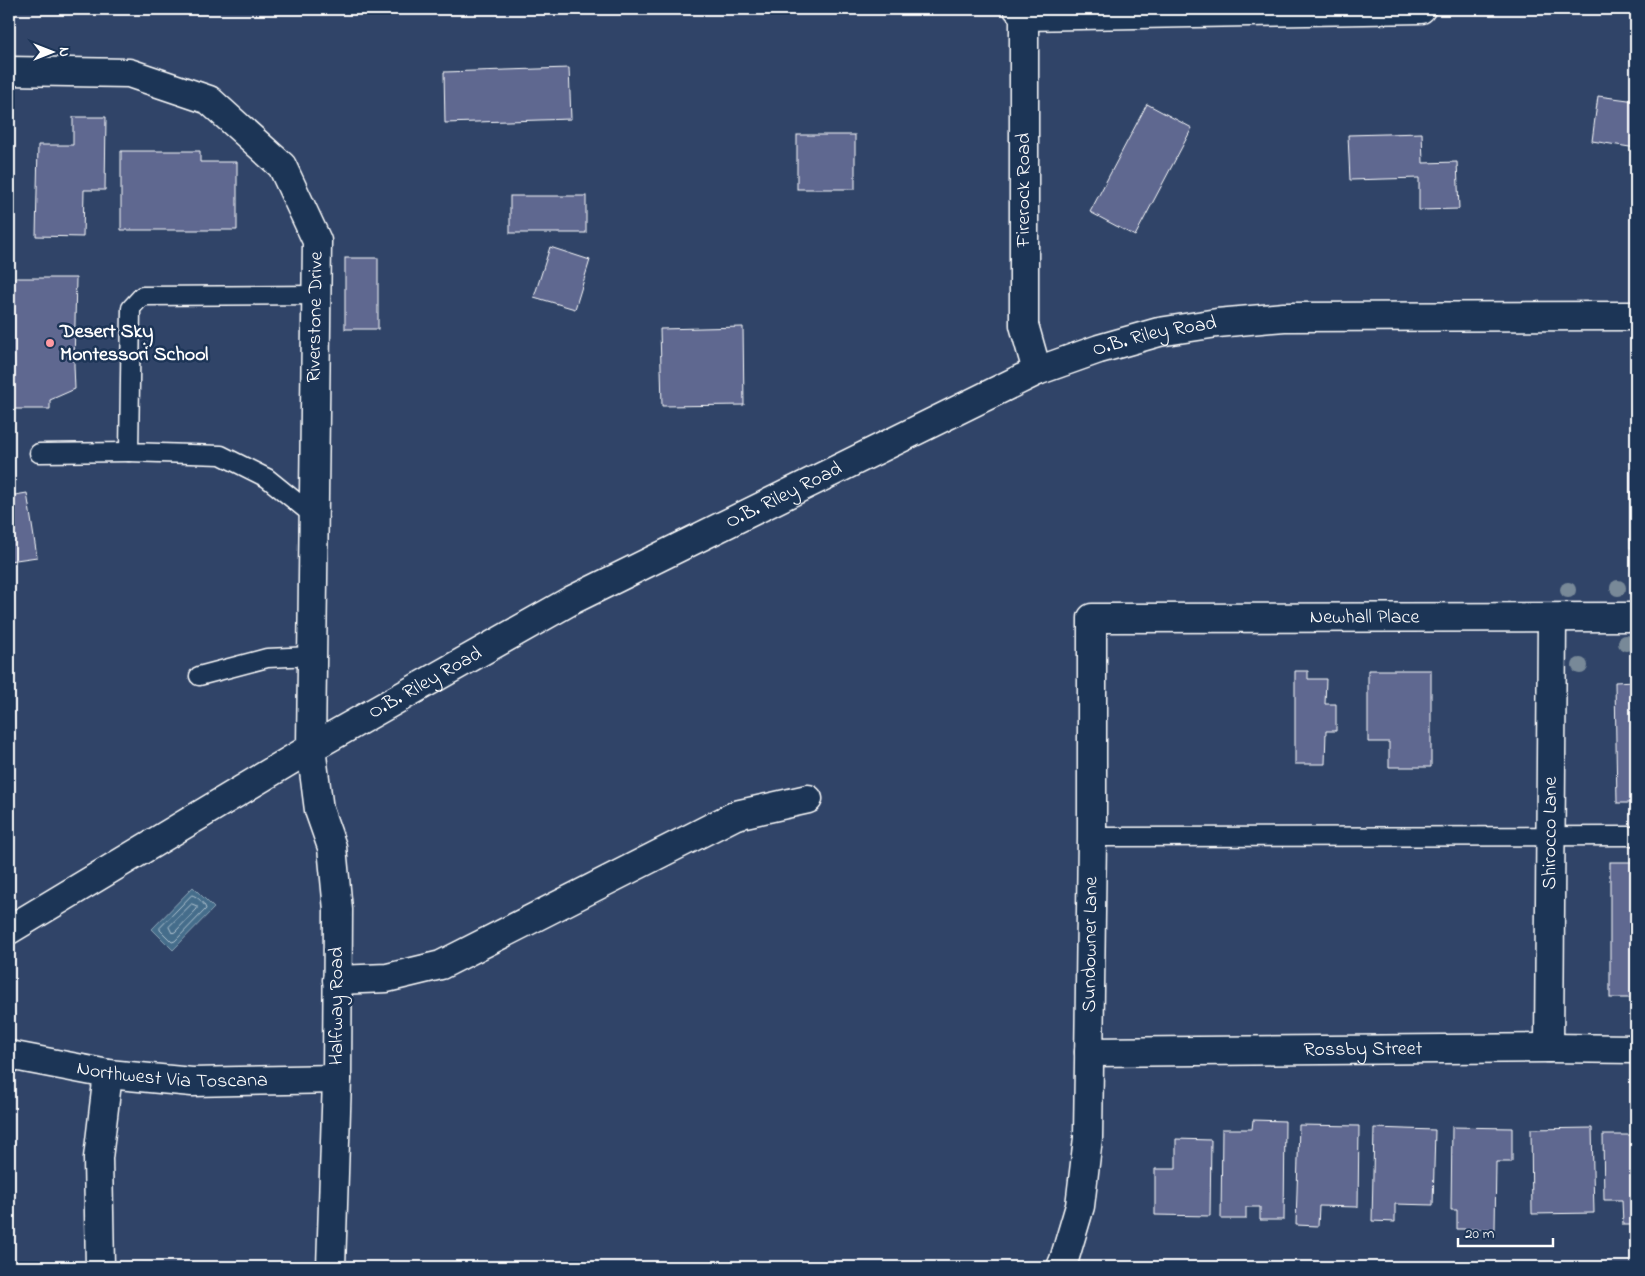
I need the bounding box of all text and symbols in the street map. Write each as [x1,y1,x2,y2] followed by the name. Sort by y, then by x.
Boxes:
[28,28,78,78] north arrow
[53,47,74,57] text: N
[1010,133,1039,248] street label: Firerock Road
[300,251,332,383] street label: Riverstone Drive
[1089,309,1219,365] street label: O.B. Riley Road
[59,318,208,370] place label: Desert Sky Montessori School
[44,337,56,349] marker: Desert Sky Montessori School
[721,455,847,537] street label: O.B. Riley Road
[1310,603,1419,632] street label: Newhall Place
[363,639,487,727] street label: O.B. Riley Road
[1536,776,1565,890] street label: Shirocco Lane
[1075,876,1106,1013] street label: Sundowner Lane
[323,947,352,1065] street label: Halfway Road
[1303,1035,1423,1065] street label: Rossby Street
[74,1054,268,1097] street label: Northwest Via Toscana
[1458,1216,1552,1248] scale bar
[1465,1223,1495,1245] text: 20 m

